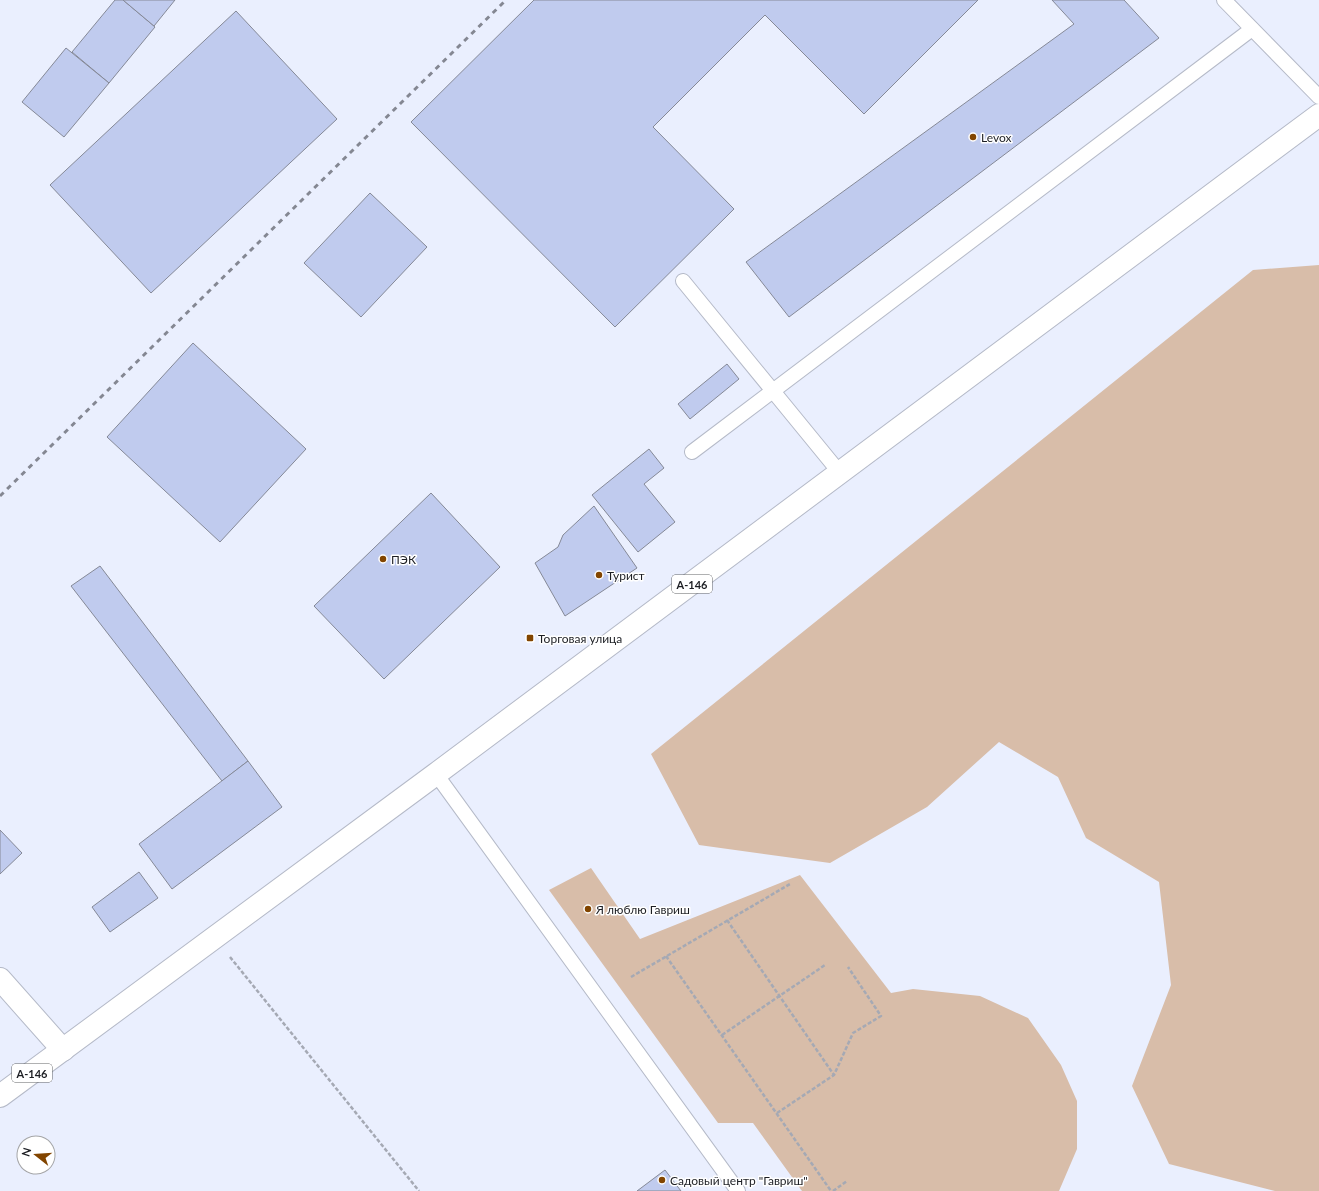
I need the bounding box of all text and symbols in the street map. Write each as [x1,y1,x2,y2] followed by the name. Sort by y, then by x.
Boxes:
[981,130,1011,145] place label: Levox
[968,132,978,142] marker: Levox
[391,552,416,567] place label: ПЭК
[378,554,388,564] marker: ПЭК
[607,568,645,583] place label: Турист
[594,570,604,580] marker: Турист
[672,575,712,593] road number: А-146
[538,631,622,646] place label: Торговая улица
[525,633,535,643] marker: Торговая улица
[595,902,690,917] place label: Я люблю Гавриш
[583,904,593,914] marker: Я люблю Гавриш
[12,1064,52,1082] road number: А-146
[16,1135,56,1175] north arrow
[19,1146,33,1158] text: N
[670,1173,808,1188] place label: Садовый центр "Гавриш"
[657,1175,667,1185] marker: Садовый центр "Гавриш"

